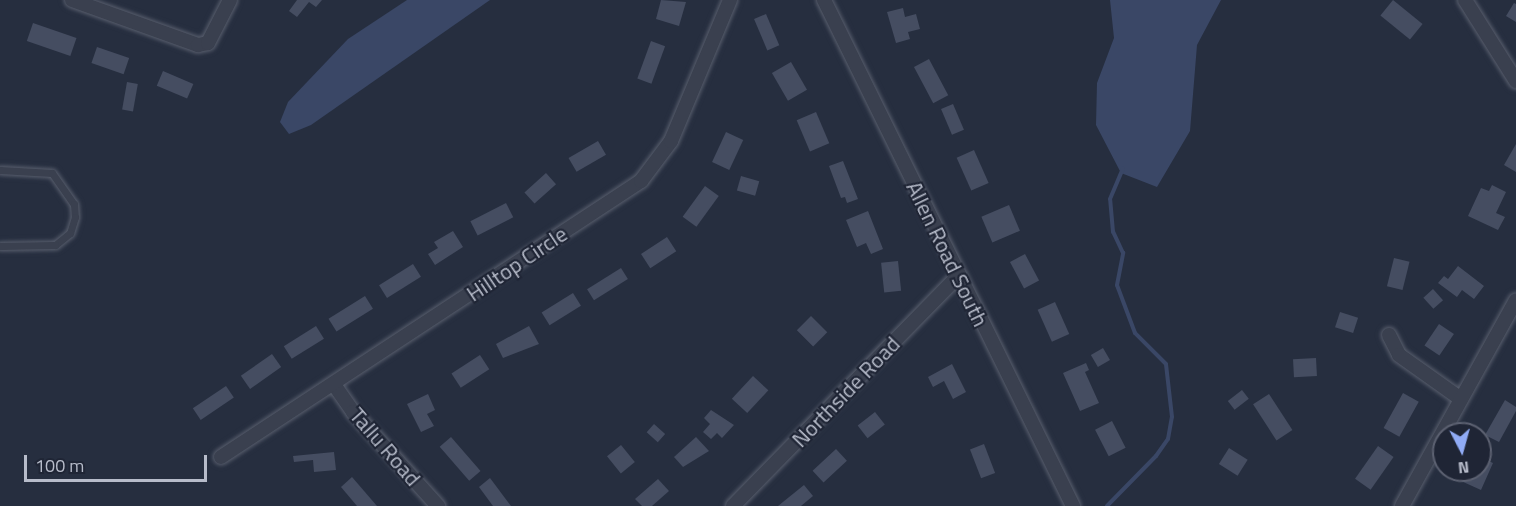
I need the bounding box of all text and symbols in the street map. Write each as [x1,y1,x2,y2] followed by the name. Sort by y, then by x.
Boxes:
[900,177,994,331] street label: Allen Road South
[462,221,572,307] street label: Hilltop Circle
[787,331,905,453] street label: Northside Road
[344,403,426,491] street label: Tallu Road
[1432,422,1492,482] north arrow
[27,443,210,481] scale bar
[35,452,84,479] text: 100 m
[1457,455,1470,480] text: N

